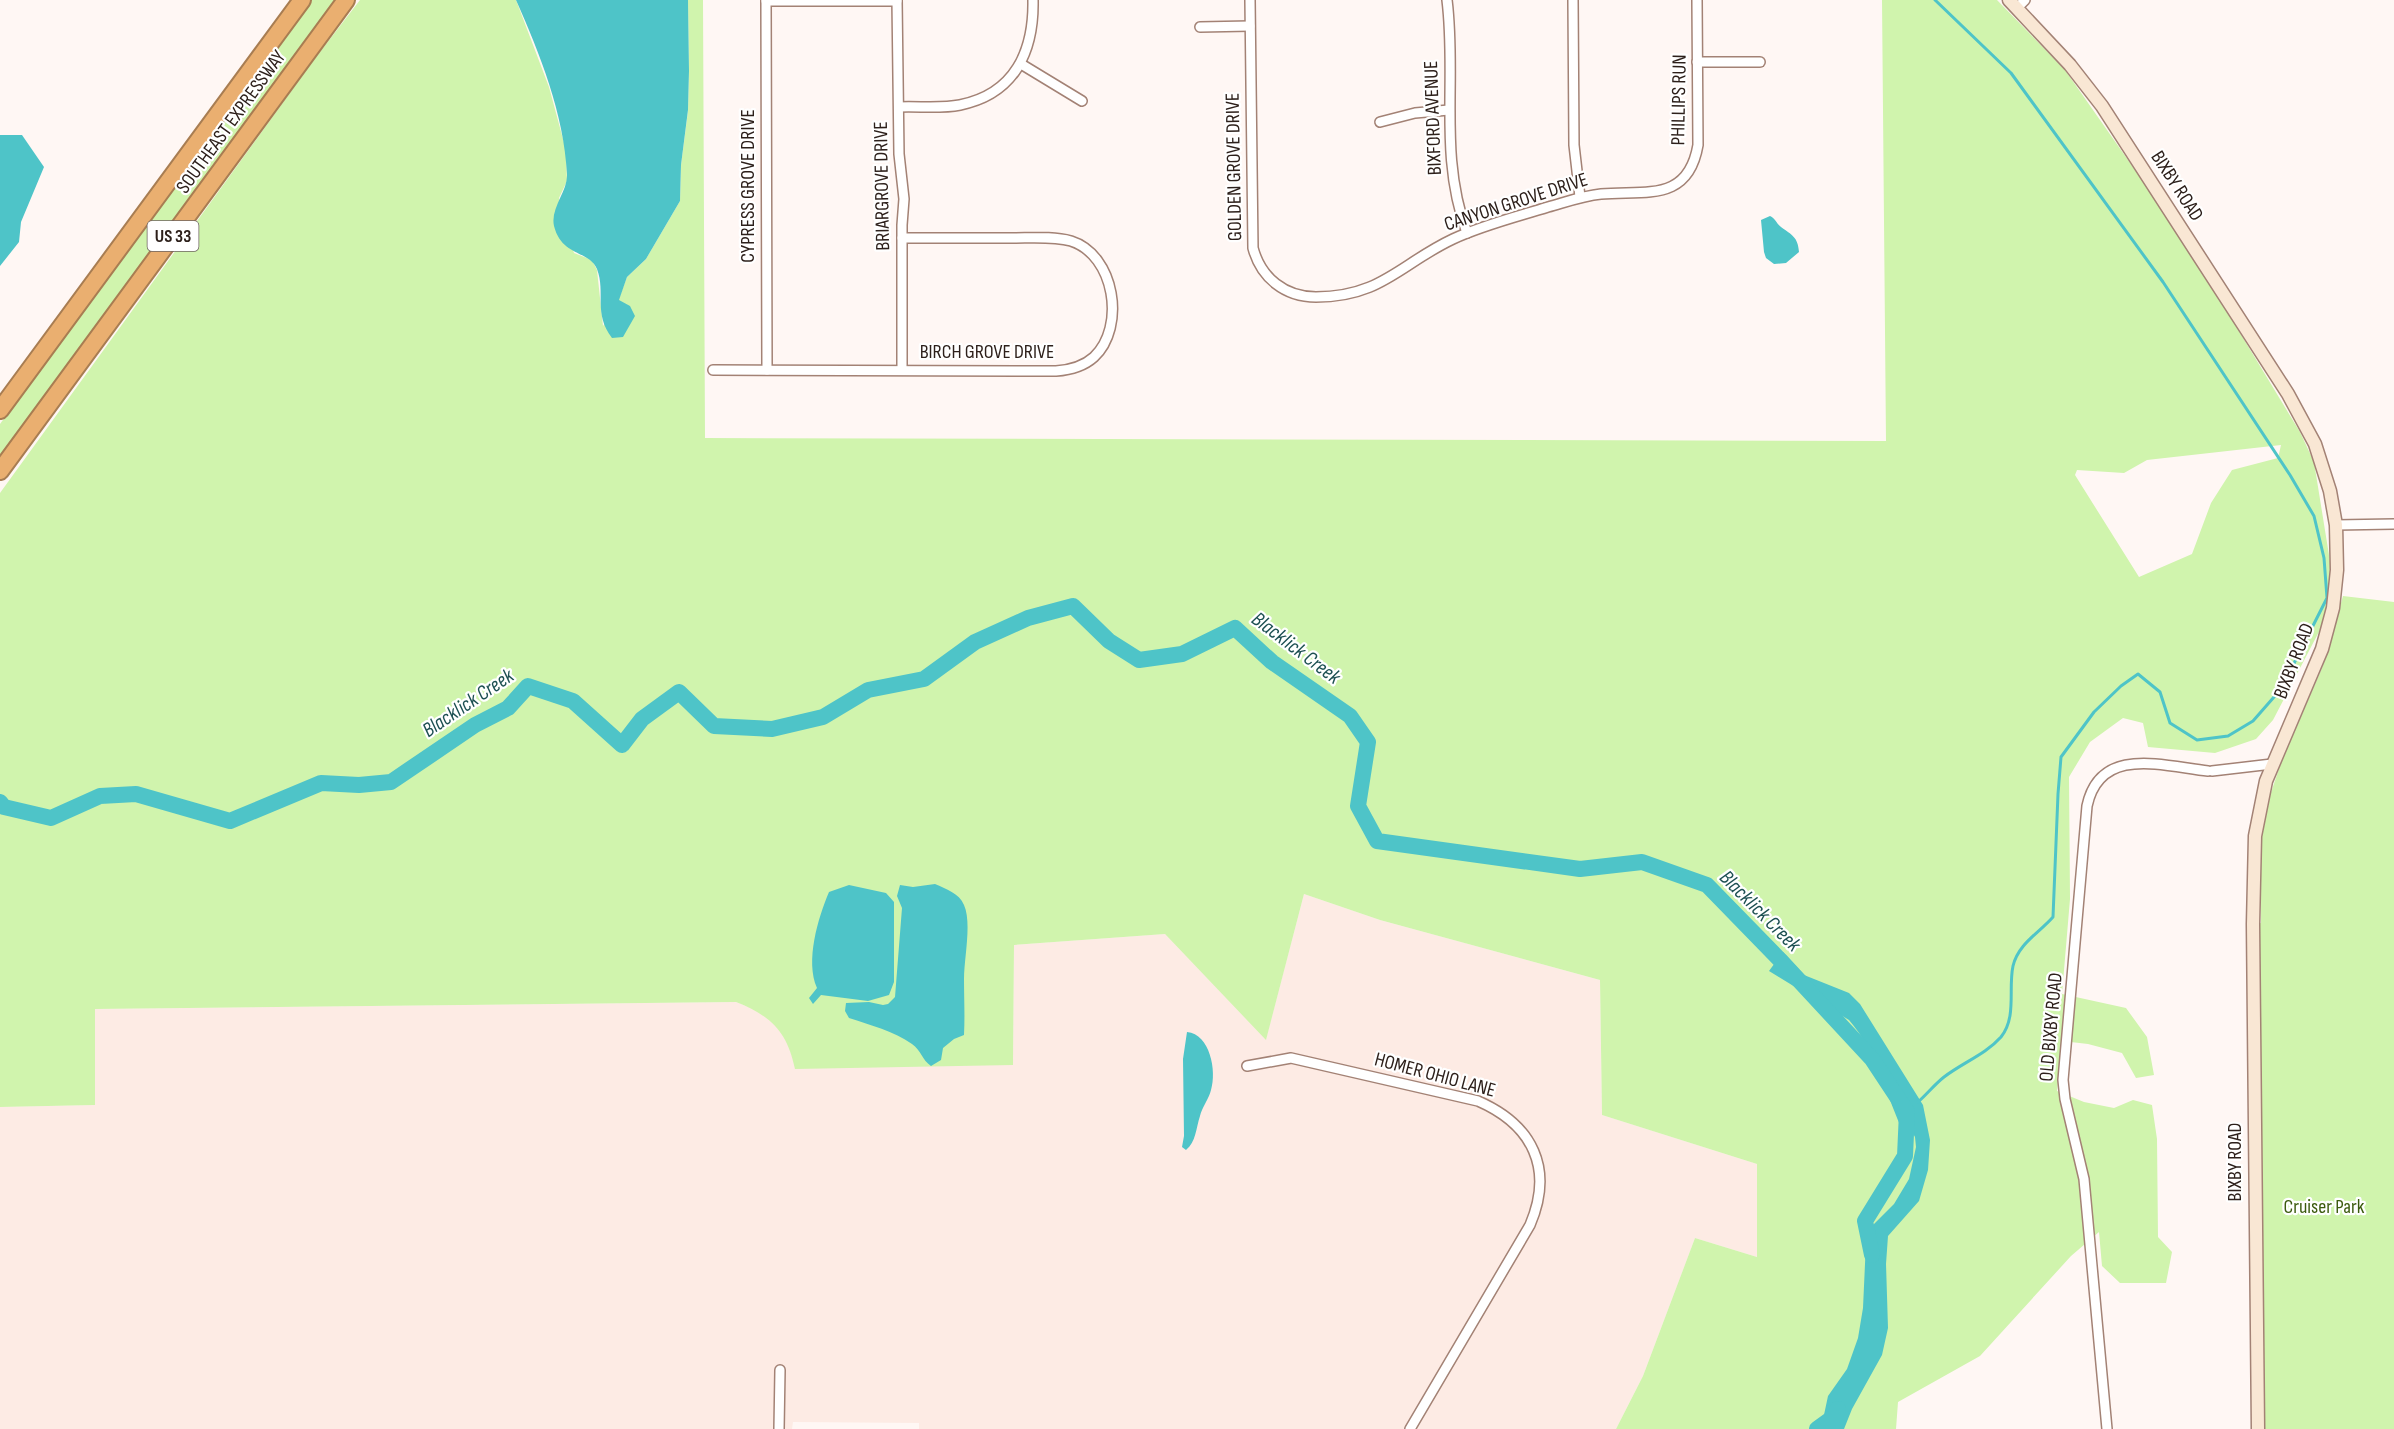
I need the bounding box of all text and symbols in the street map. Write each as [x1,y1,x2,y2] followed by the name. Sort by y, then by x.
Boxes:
[171,45,291,198] street label: SOUTHEAST EXPRESSWAY
[1666,54,1692,146] street label: PHILLIPS RUN
[1419,60,1447,176] street label: BIXFORD AVENUE
[1221,93,1247,241] street label: GOLDEN GROVE DRIVE
[736,109,760,263] street label: CYPRESS GROVE DRIVE
[869,121,895,251] street label: BRIARGROVE DRIVE
[2145,146,2209,226] street label: BIXBY ROAD
[1441,168,1591,236] street label: CANYON GROVE DRIVE
[148,221,198,251] road number: US 33
[920,340,1054,364] street label: BIRCH GROVE DRIVE
[1247,607,1346,690] water label: Blacklick Creek
[2269,620,2319,702] street label: BIXBY ROAD
[418,663,519,743] water label: Blacklick Creek
[1714,865,1807,958] water label: Blacklick Creek
[2034,972,2068,1082] street label: OLD BIXBY ROAD
[1372,1047,1498,1103] street label: HOMER OHIO LANE
[2223,1123,2247,1201] street label: BIXBY ROAD
[2284,1195,2365,1219] park label: Cruiser Park

